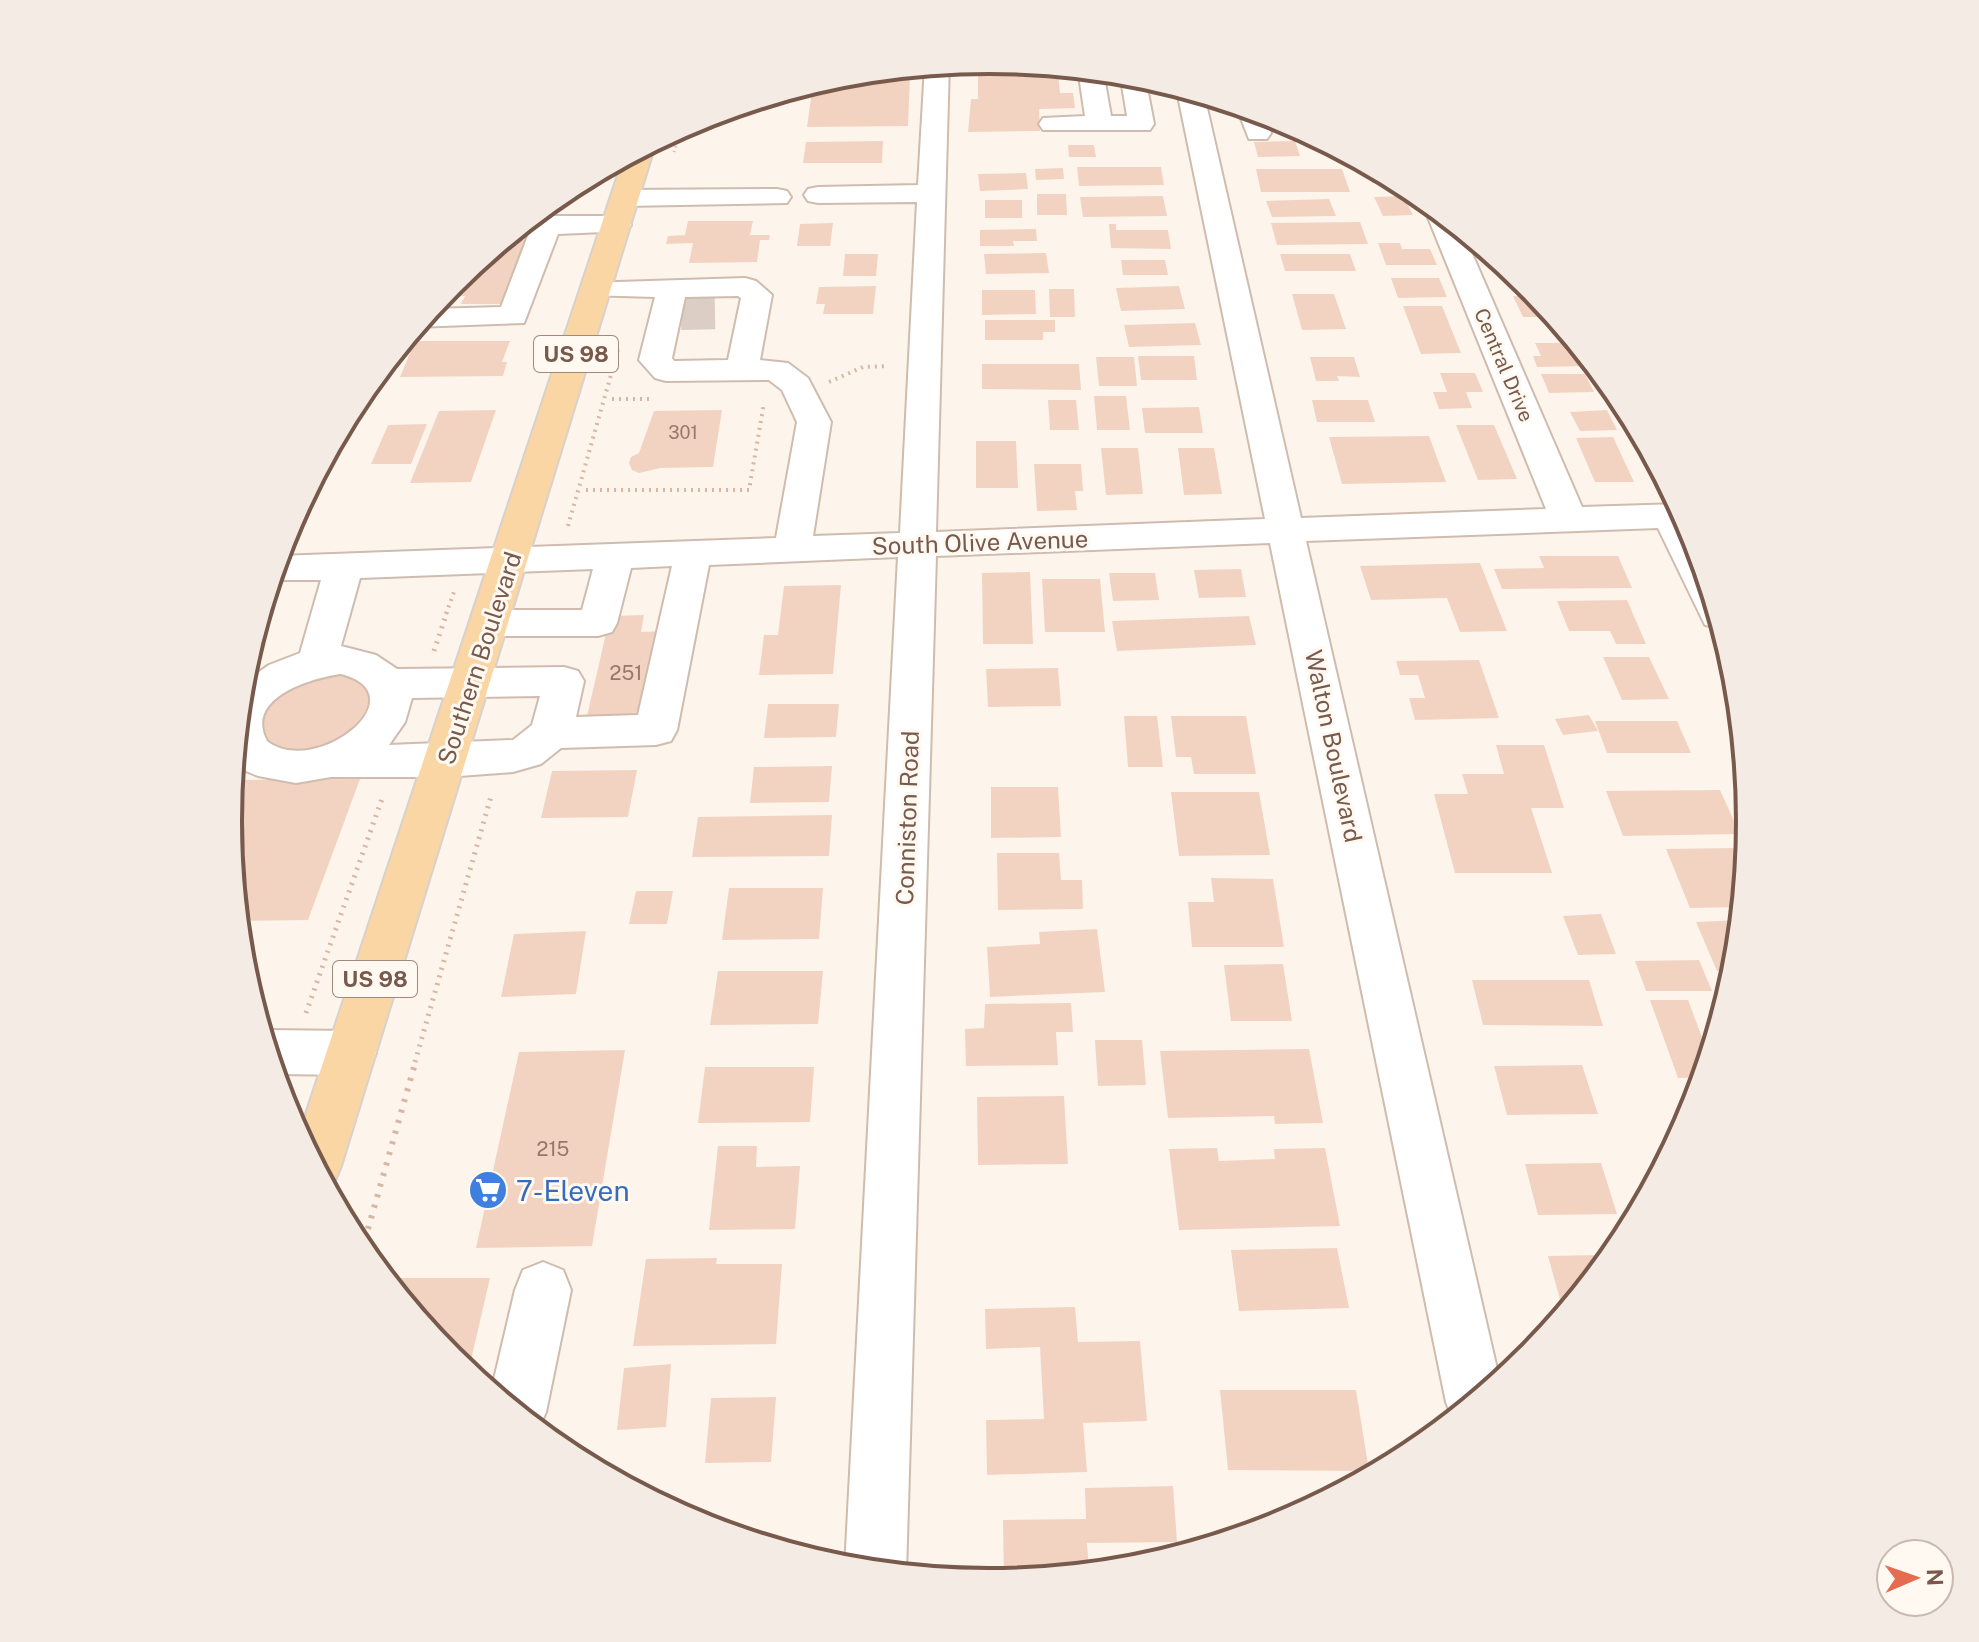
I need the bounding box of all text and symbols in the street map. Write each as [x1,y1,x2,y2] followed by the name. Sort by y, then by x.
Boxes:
[1469,304,1539,426] street label: Central Drive
[534,336,618,372] road number: US 98
[668,422,698,443] house number: 301
[871,524,1089,560] street label: South Olive Avenue
[431,548,527,768] street label: Southern Boulevard
[1300,647,1368,845] street label: Walton Boulevard
[610,661,642,685] house number: 251
[890,730,924,906] street label: Conniston Road
[333,961,417,997] road number: US 98
[537,1137,569,1161] house number: 215
[467,1169,509,1211] supermarket icon: 7-Eleven
[516,1174,630,1207] place label: 7-Eleven
[1875,1538,1955,1618] north arrow
[1922,1568,1948,1586] text: N

